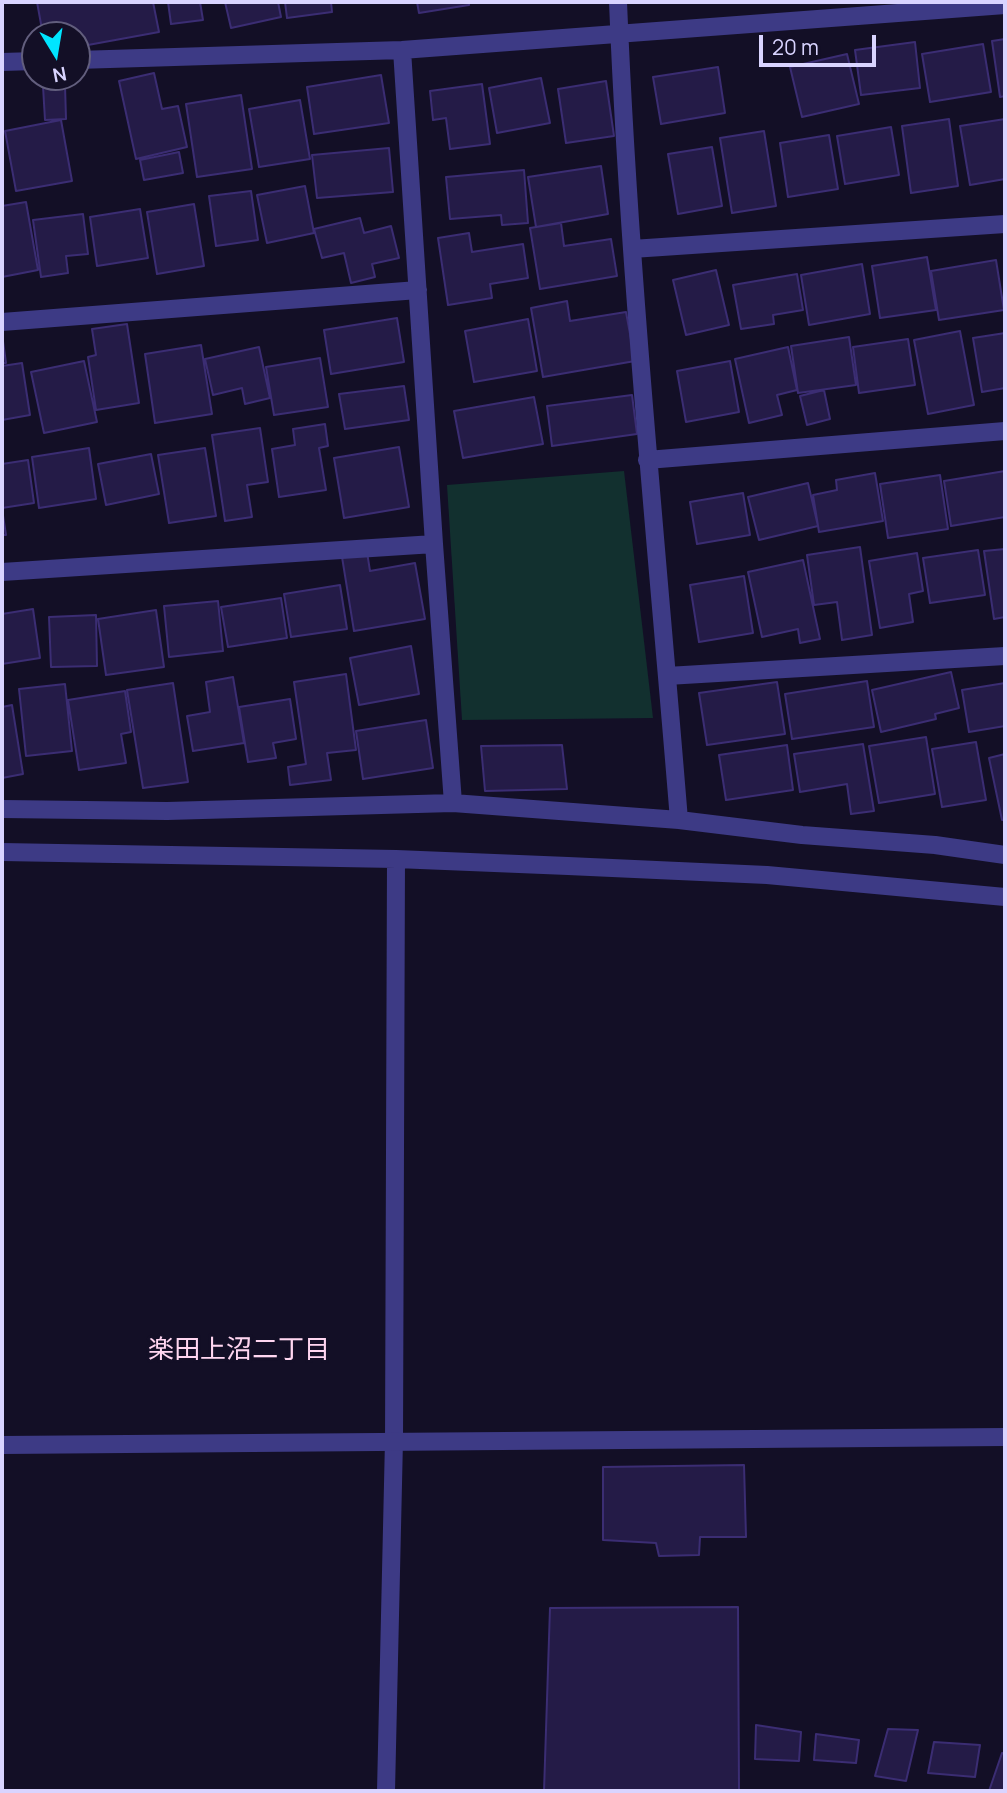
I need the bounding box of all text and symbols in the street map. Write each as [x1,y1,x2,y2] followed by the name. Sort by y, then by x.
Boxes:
[21,21,91,91] north arrow
[762,21,879,65] scale bar
[772,33,819,61] text: 20 m
[50,61,69,89] text: N
[148,1335,330,1367] district label: 楽田上沼二丁目

